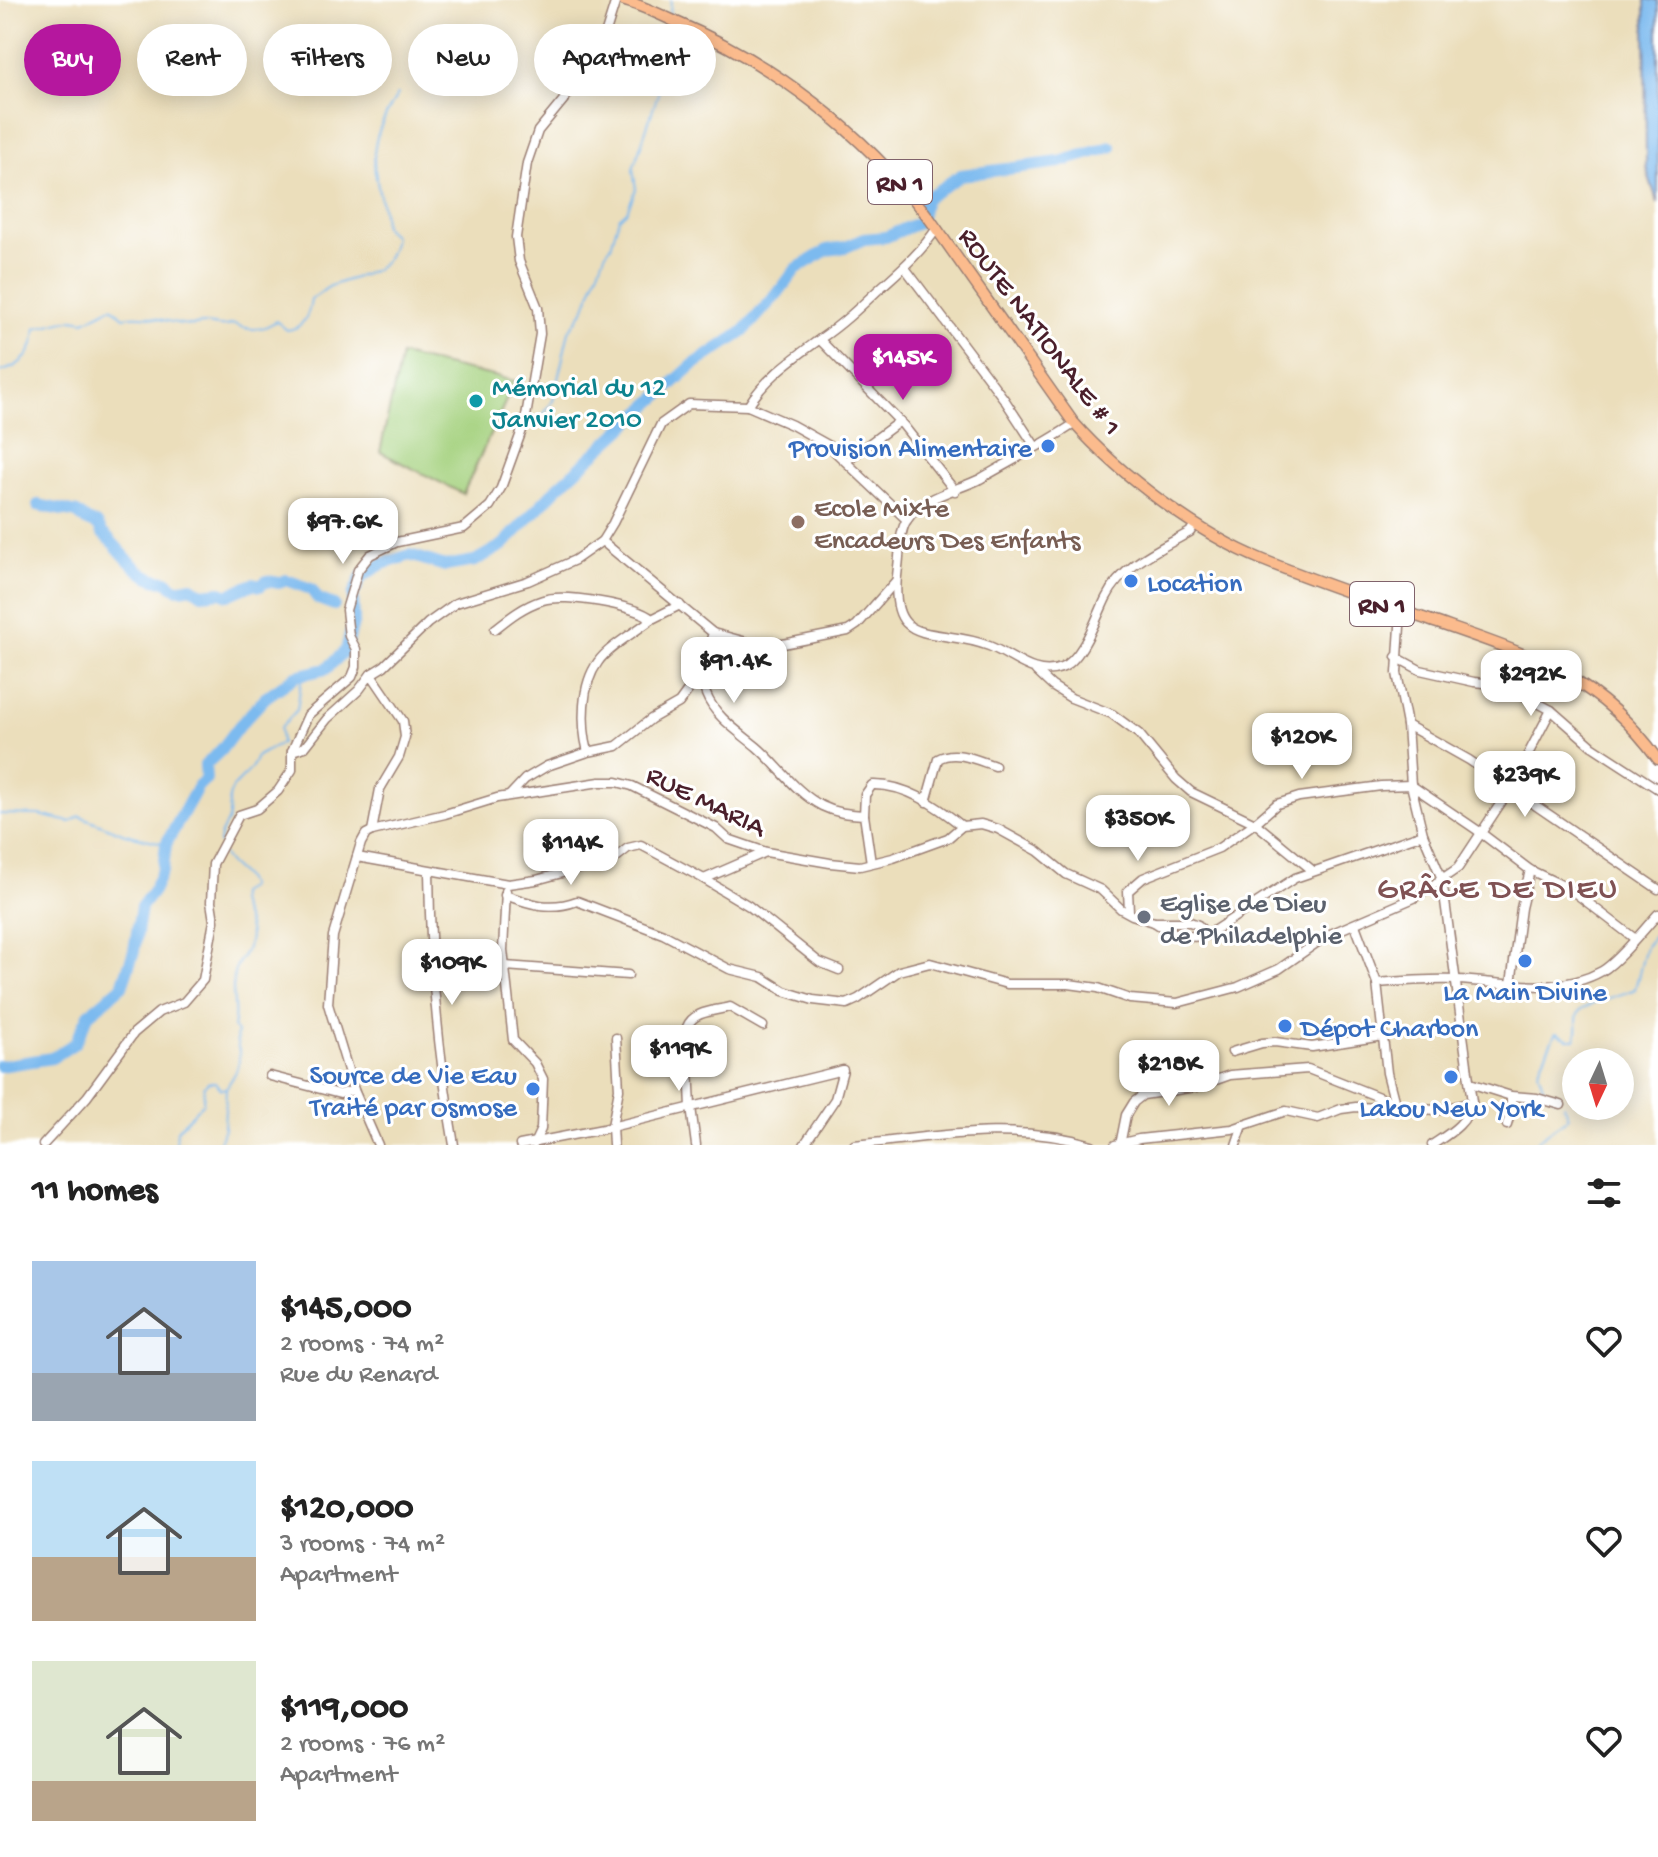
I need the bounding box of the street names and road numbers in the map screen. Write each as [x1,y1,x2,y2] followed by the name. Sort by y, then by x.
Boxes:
[868,160,932,204] road number: RN 1
[950,222,1127,443] street label: ROUTE NATIONALE # 1
[1350,582,1414,626] road number: RN 1
[640,760,771,847] street label: RUE MARIA

